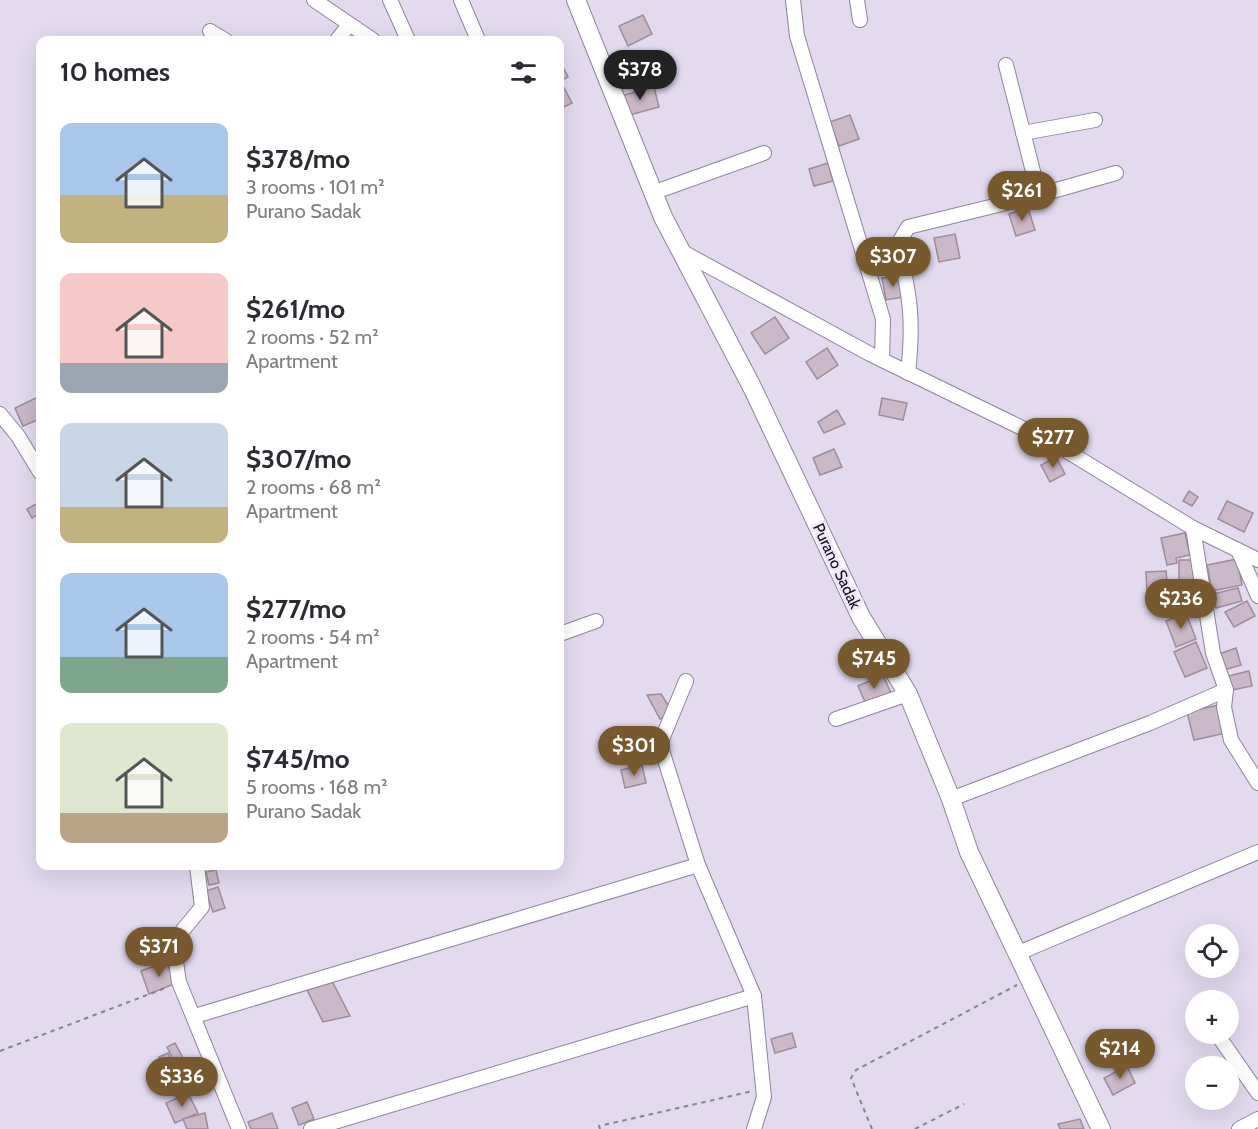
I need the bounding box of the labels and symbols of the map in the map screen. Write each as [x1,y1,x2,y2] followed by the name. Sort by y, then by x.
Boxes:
[604,50,676,101] pin: $378
[986,171,1058,222] pin: $261
[857,237,929,288] pin: $307
[1017,418,1089,469] pin: $277
[809,520,865,613] street label: Purano Sadak
[1145,579,1217,630] pin: $236
[838,639,910,690] pin: $745
[598,726,670,777] pin: $301
[123,927,195,978] pin: $371
[1084,1029,1156,1080] pin: $214
[146,1057,218,1108] pin: $336

